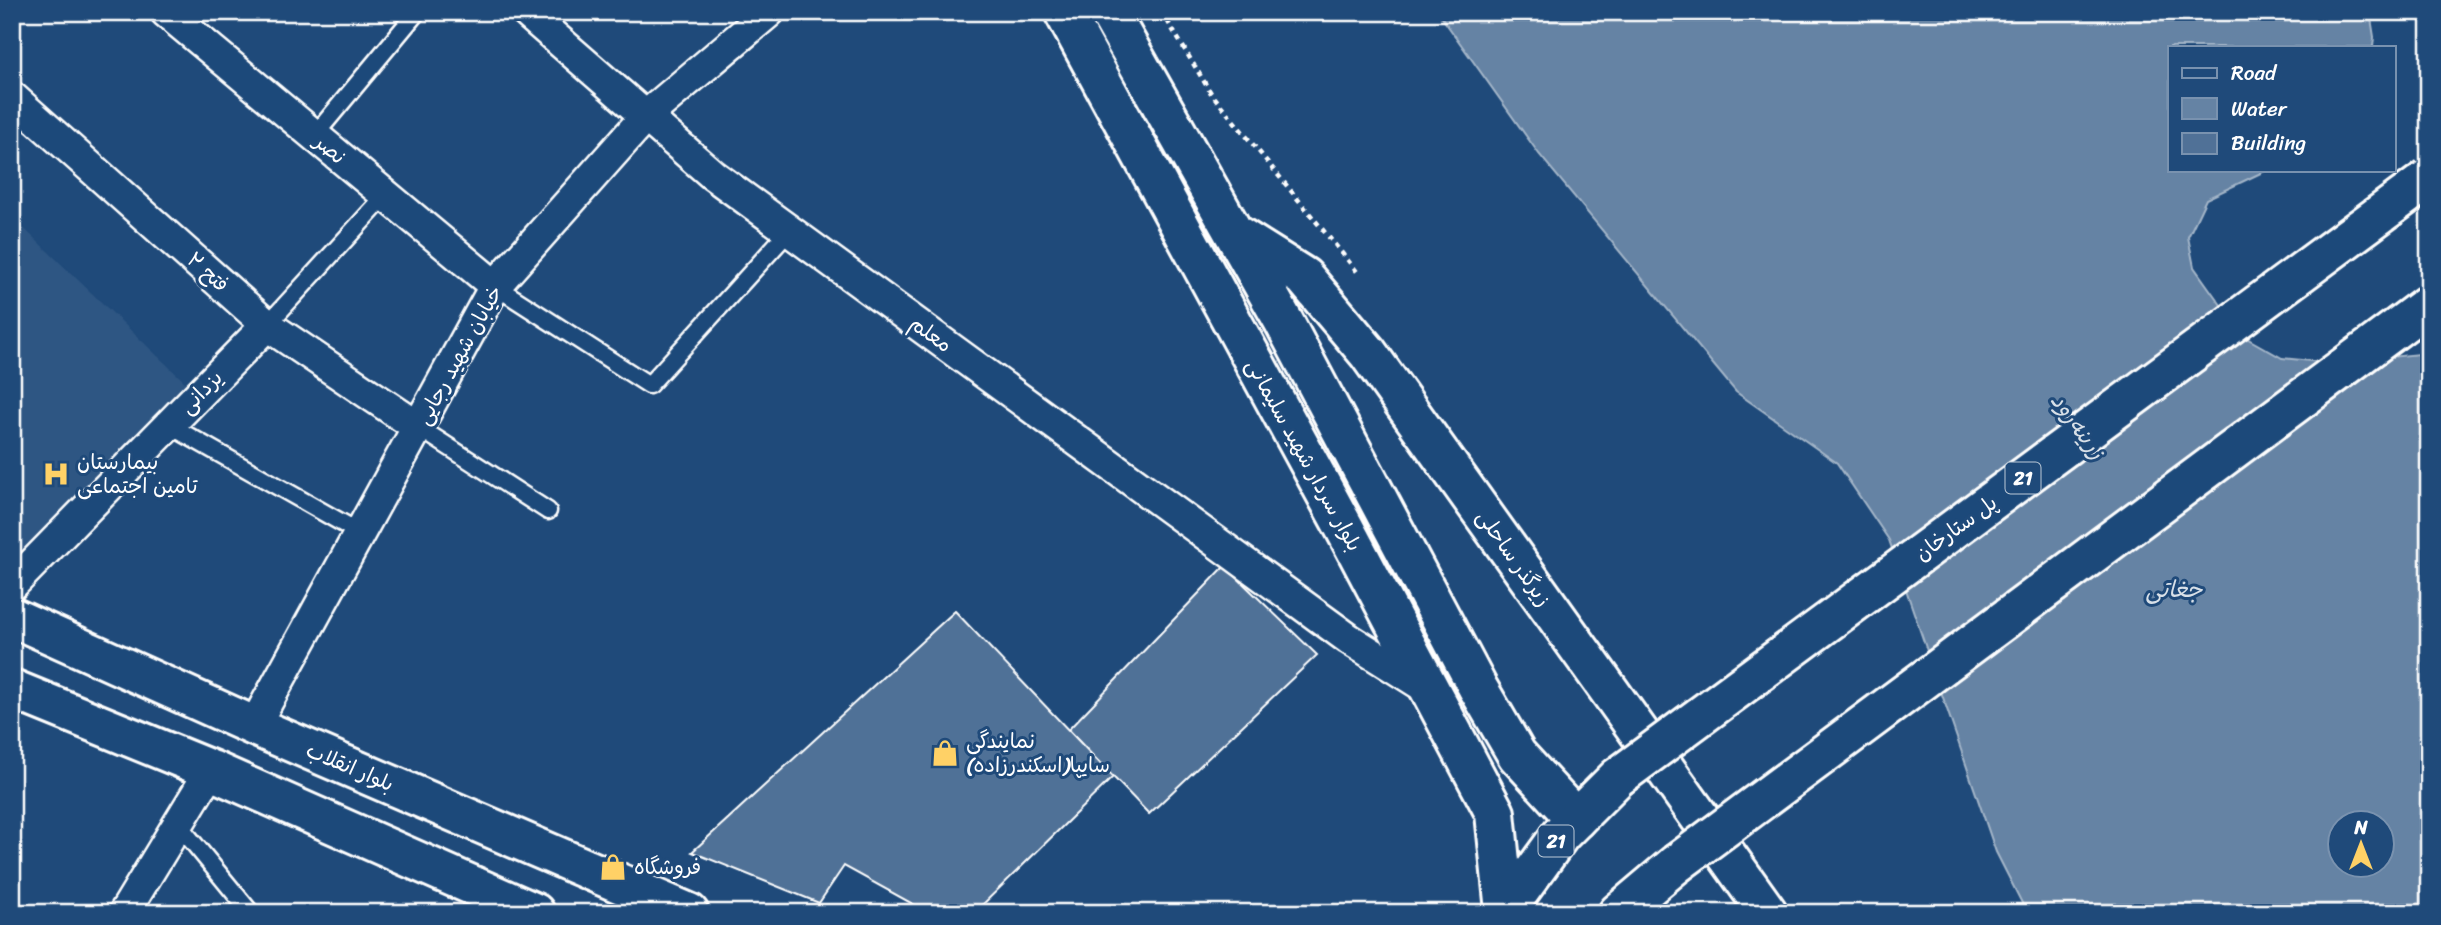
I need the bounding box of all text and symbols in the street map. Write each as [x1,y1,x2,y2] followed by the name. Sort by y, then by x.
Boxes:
[2168,46,2396,172] legend
[2231,54,2278,92] text: Road
[2231,90,2288,128] text: Water
[303,122,355,174] street label: نصر
[2231,124,2307,162] text: Building
[178,242,238,302] street label: فتح ۲
[405,278,513,432] street label: خیابان شهید رجایی
[901,305,961,363] street label: معلم
[1235,351,1373,559] street label: بلوار سردار شهید سلیمانی
[170,360,232,424] street label: یزدانی
[2039,384,2117,469] water label: زرینه‌رود
[77,443,198,505] place label: بیمارستان تامین اجتماعی
[41,459,71,489] hospital icon: بیمارستان تامین اجتماعی
[2006,463,2040,494] road number: 21
[1906,485,2006,571] street label: پل ستارخان
[1466,501,1562,615] street label: زیرگذر ساحلی
[2146,569,2203,610] water label: جغاتی
[966,722,1110,784] place label: نمایندگی سایپا(اسکندرزاده)
[300,731,400,803] street label: بلوار انقلاب
[930,738,960,768] shop icon: نمایندگی سایپا(اسکندرزاده)
[2326,810,2396,880] north arrow
[2353,811,2368,844] text: N
[1538,826,1574,856] road number: 21
[634,848,701,886] place label: فروشگاه
[598,852,628,882] shop icon: فروشگاه

